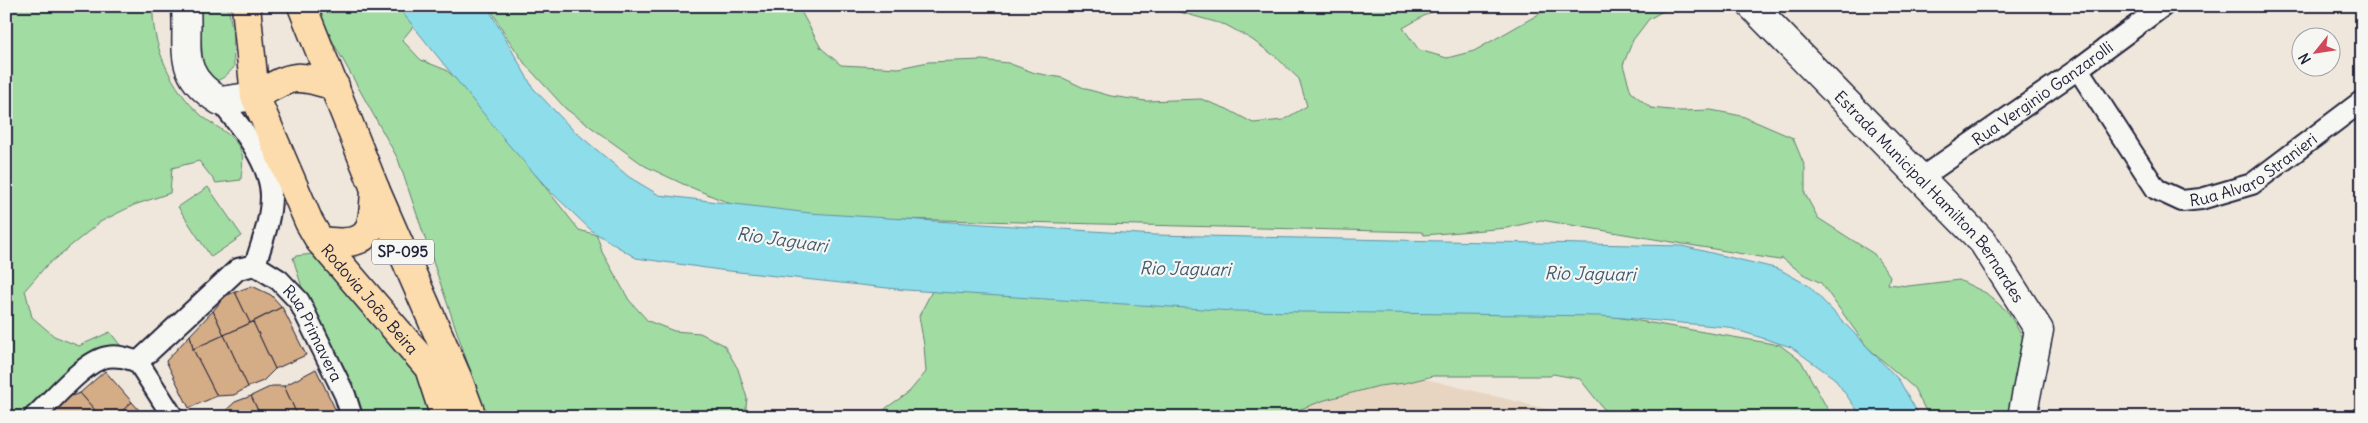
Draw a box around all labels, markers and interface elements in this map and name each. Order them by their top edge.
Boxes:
north arrow [2290,28,2340,78]
street label: Rua Verginio Ganzarolli [1968,37,2117,150]
text: N [2295,50,2315,67]
street label: Estrada Municipal Hamilton Bernardes [1830,86,2029,306]
street label: Rua Alvaro Stranieri [2188,129,2321,210]
water label: Rio Jaguari [735,222,831,258]
street label: Rodovia João Beira [317,240,423,358]
road number: SP-095 [372,240,434,264]
water label: Rio Jaguari [1139,256,1233,281]
water label: Rio Jaguari [1544,261,1638,286]
street label: Rua Primavera [279,280,347,385]

